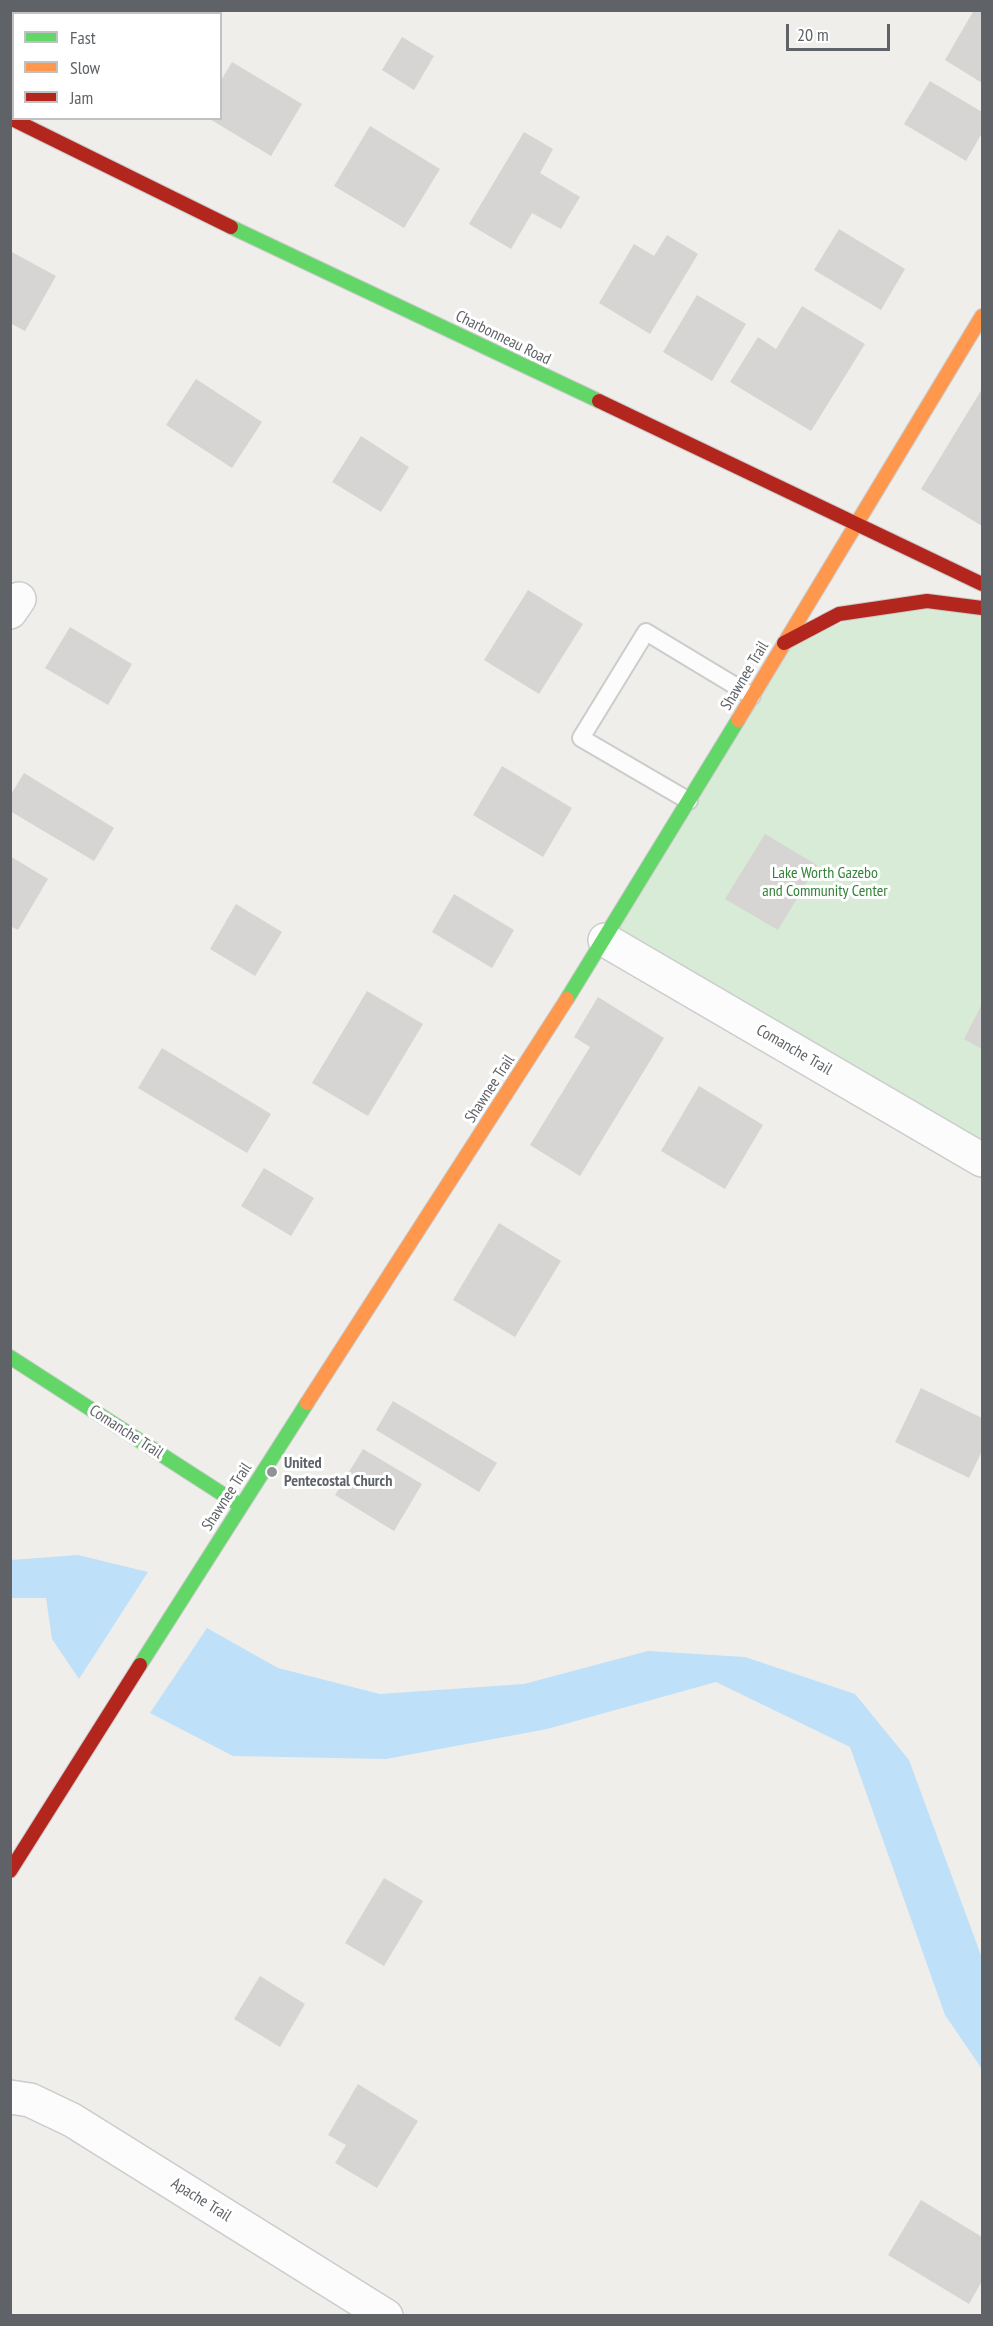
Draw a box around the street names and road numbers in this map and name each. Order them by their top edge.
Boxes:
street label: Charbonneau Road [452,307,554,369]
street label: Shawnee Trail [717,638,773,714]
street label: Comanche Trail [753,1021,835,1079]
street label: Shawnee Trail [461,1051,519,1127]
street label: Comanche Trail [85,1401,167,1463]
street label: Shawnee Trail [198,1459,256,1535]
street label: Apache Trail [167,2174,235,2226]

